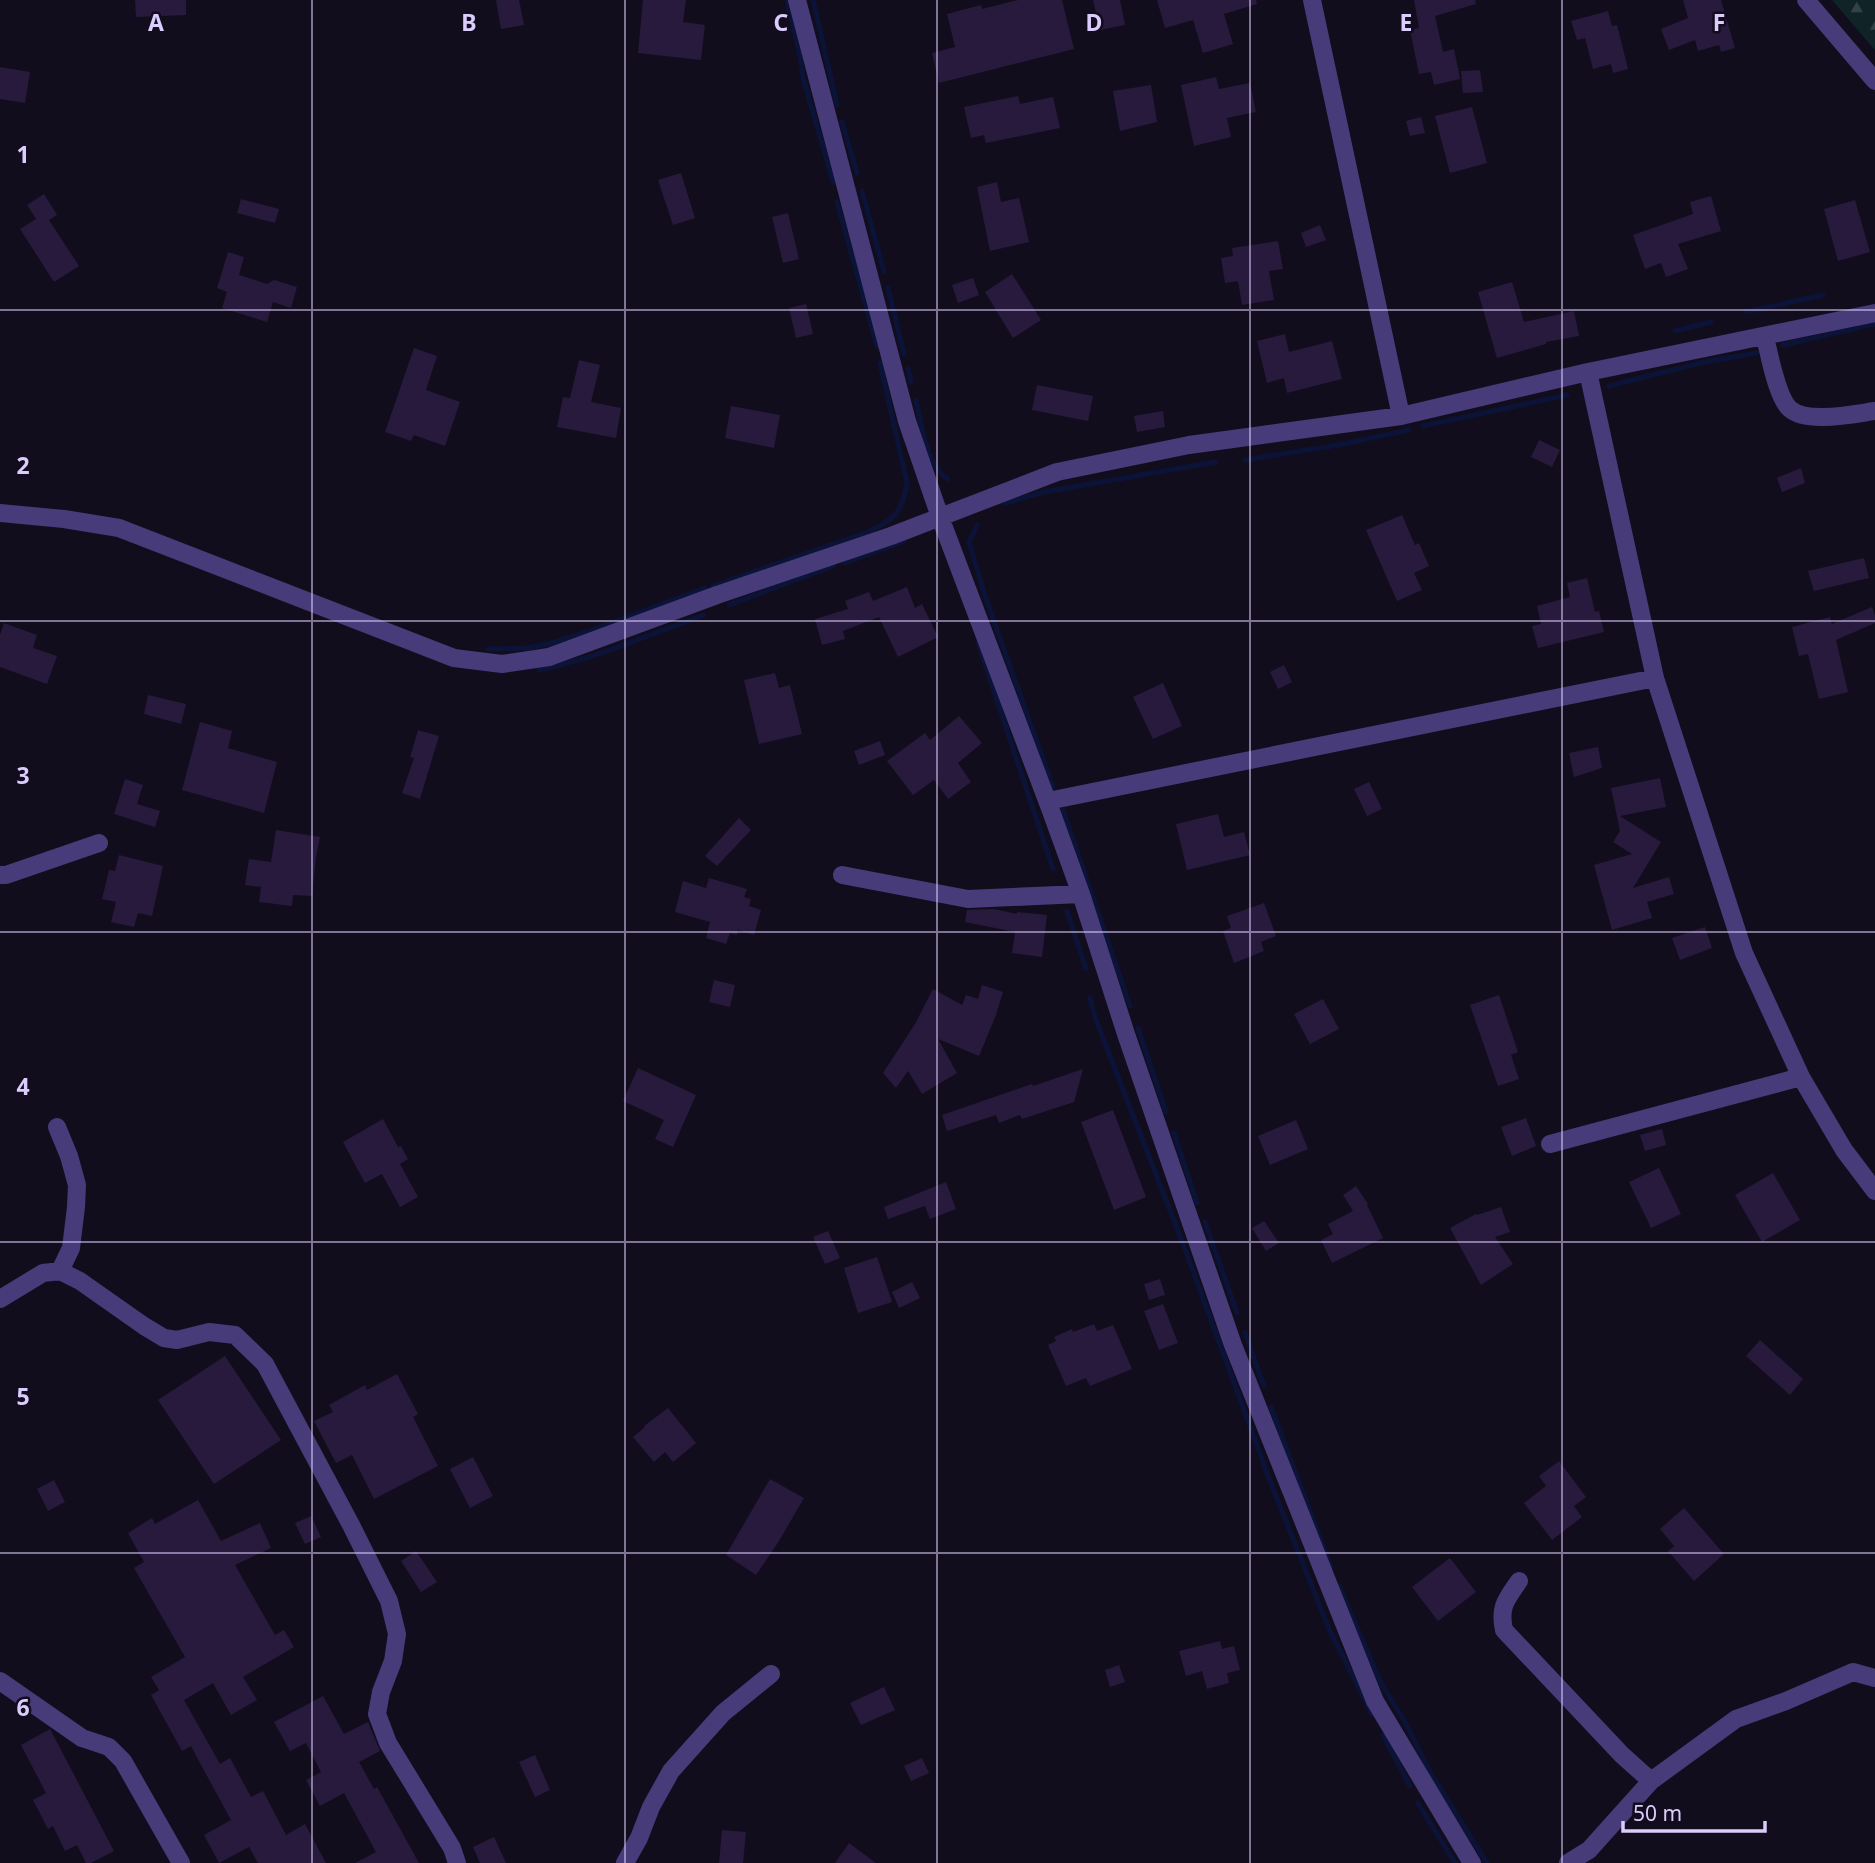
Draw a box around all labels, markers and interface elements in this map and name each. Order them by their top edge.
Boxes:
text: A [148,6,164,38]
text: B [461,6,477,38]
text: C [774,6,789,38]
text: D [1086,6,1102,38]
text: E [1400,6,1412,38]
text: F [1713,6,1725,38]
text: 1 [16,138,30,170]
text: 2 [16,449,30,481]
text: 3 [16,759,30,791]
text: 4 [16,1070,30,1102]
text: 5 [16,1380,30,1412]
text: 6 [16,1691,30,1723]
scale bar [1623,1790,1765,1834]
text: 50 m [1633,1799,1682,1827]

